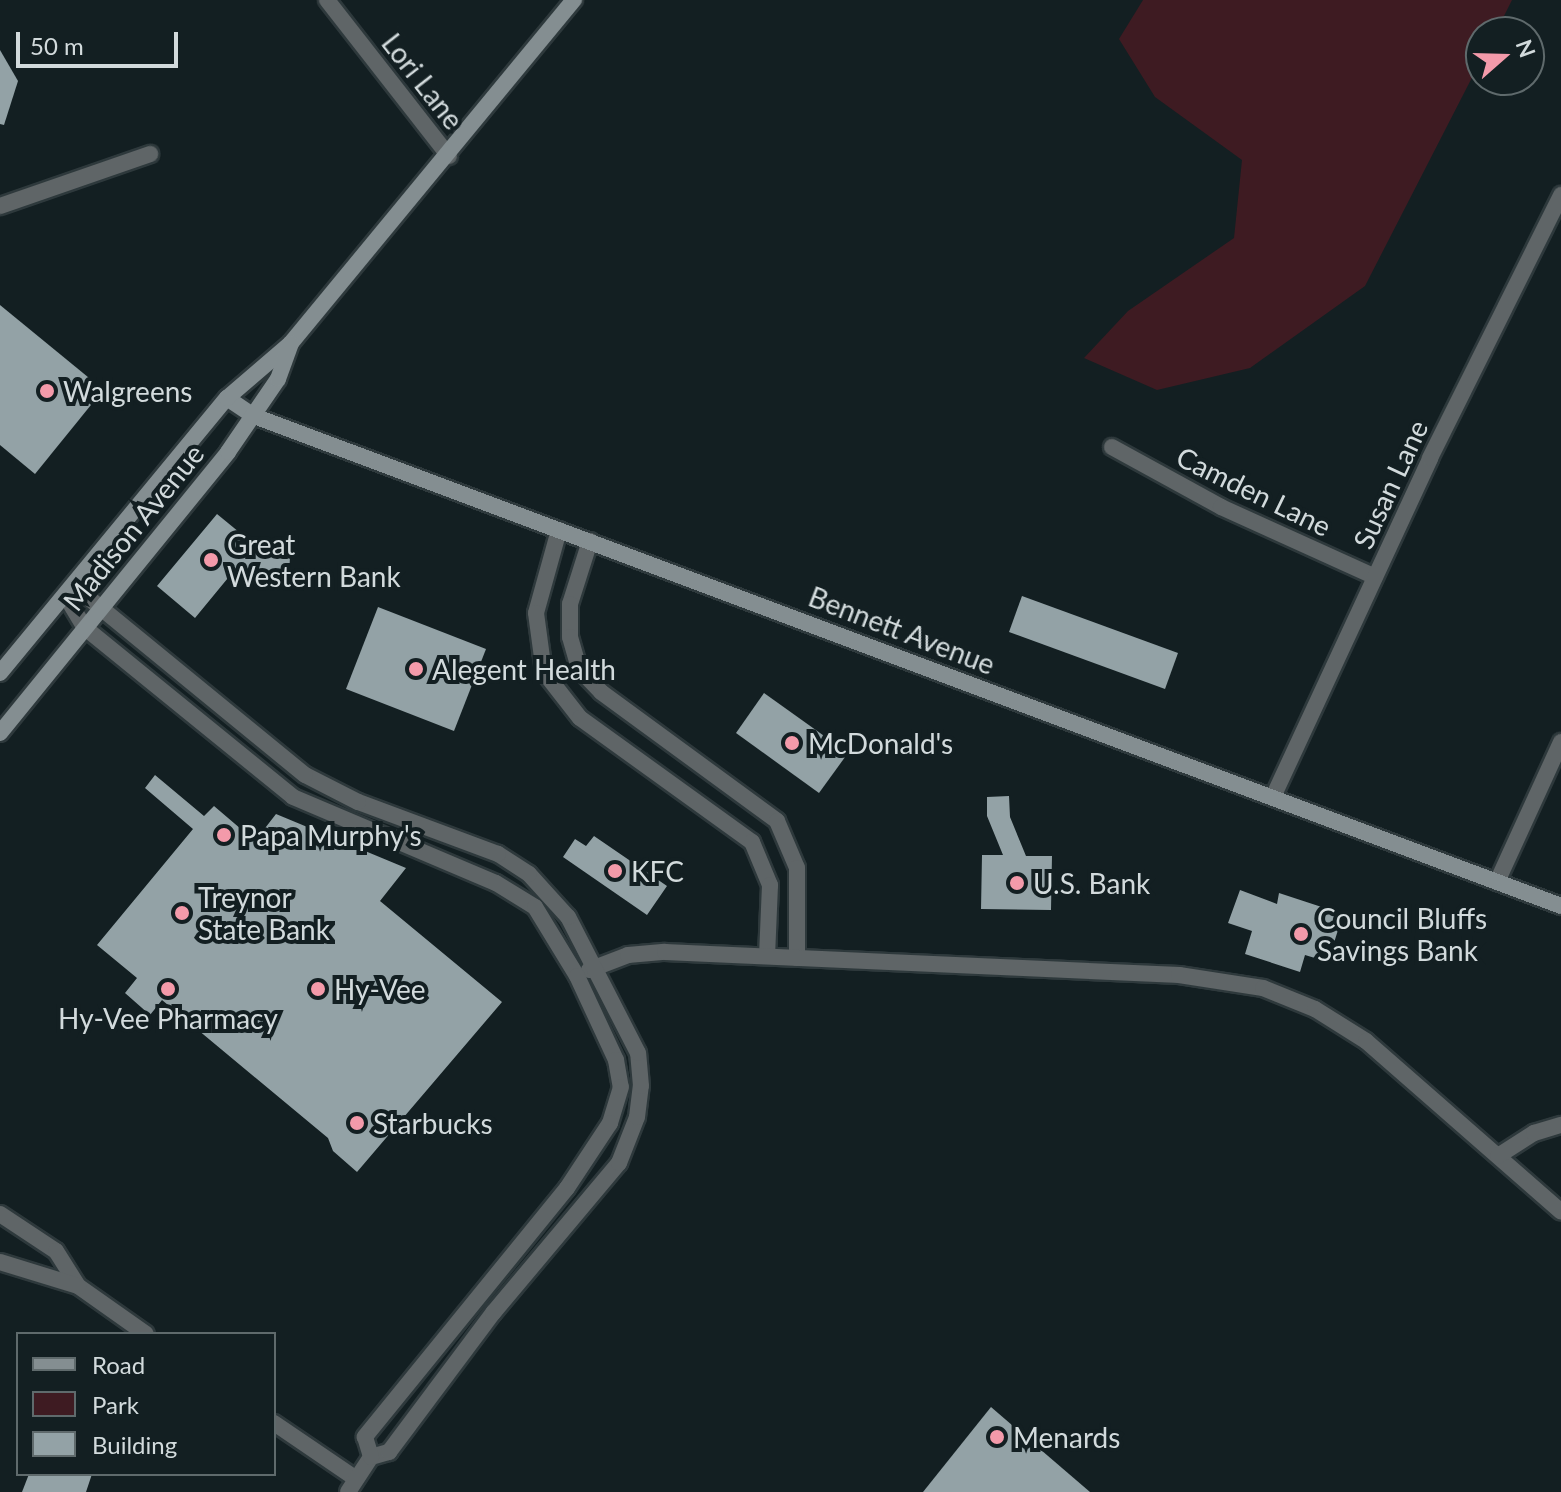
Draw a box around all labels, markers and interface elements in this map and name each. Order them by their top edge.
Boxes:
scale bar [20,16,182,66]
north arrow [1465,16,1545,96]
street label: Lori Lane [375,27,471,135]
text: 50 m [30,31,84,60]
text: N [1511,36,1542,61]
place label: Walgreens [63,374,192,408]
marker: Walgreens [38,382,56,400]
street label: Susan Lane [1346,414,1434,554]
street label: Madison Avenue [55,437,211,617]
street label: Camden Lane [1171,439,1337,543]
place label: Great Western Bank [227,527,401,593]
marker: Great Western Bank [202,551,220,569]
street label: Bennett Avenue [804,579,1000,681]
place label: Alegent Health [432,652,616,686]
marker: Alegent Health [407,660,425,678]
place label: McDonald's [808,726,953,760]
marker: McDonald's [783,734,801,752]
place label: Papa Murphy's [240,818,422,852]
marker: Papa Murphy's [215,826,233,844]
place label: KFC [631,854,684,888]
marker: KFC [606,862,624,880]
place label: U.S. Bank [1033,866,1150,900]
marker: U.S. Bank [1008,874,1026,892]
place label: Treynor State Bank [198,880,330,946]
place label: Council Bluffs Savings Bank [1317,901,1487,967]
marker: Treynor State Bank [173,904,191,922]
marker: Council Bluffs Savings Bank [1292,925,1310,943]
place label: Hy-Vee [334,972,425,1006]
marker: Hy-Vee Pharmacy [159,980,177,998]
marker: Hy-Vee [309,980,327,998]
place label: Hy-Vee Pharmacy [58,1001,278,1035]
place label: Starbucks [373,1106,493,1140]
marker: Starbucks [348,1114,366,1132]
legend [16,1332,276,1476]
text: Road [92,1350,145,1379]
text: Park [92,1390,139,1419]
place label: Menards [1013,1420,1120,1454]
marker: Menards [988,1428,1006,1446]
text: Building [92,1430,177,1459]

